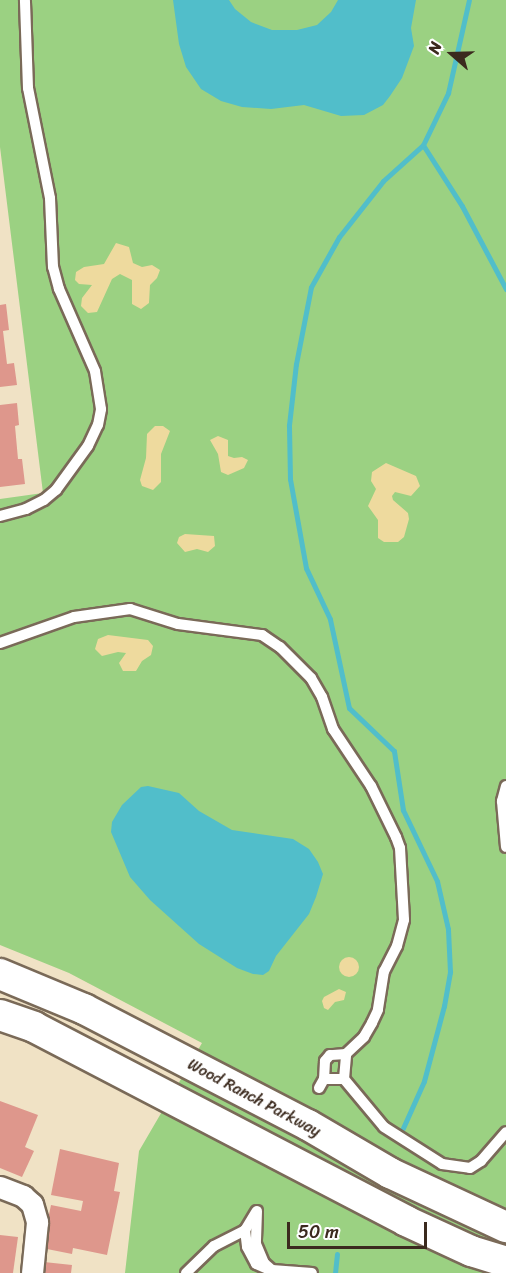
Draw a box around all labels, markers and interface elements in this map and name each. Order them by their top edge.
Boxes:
north arrow [422,24,482,84]
text: N [419,38,450,58]
street label: Wood Ranch Parkway [184,1055,324,1141]
scale bar [290,1210,430,1248]
text: 50 m [298,1216,339,1248]

